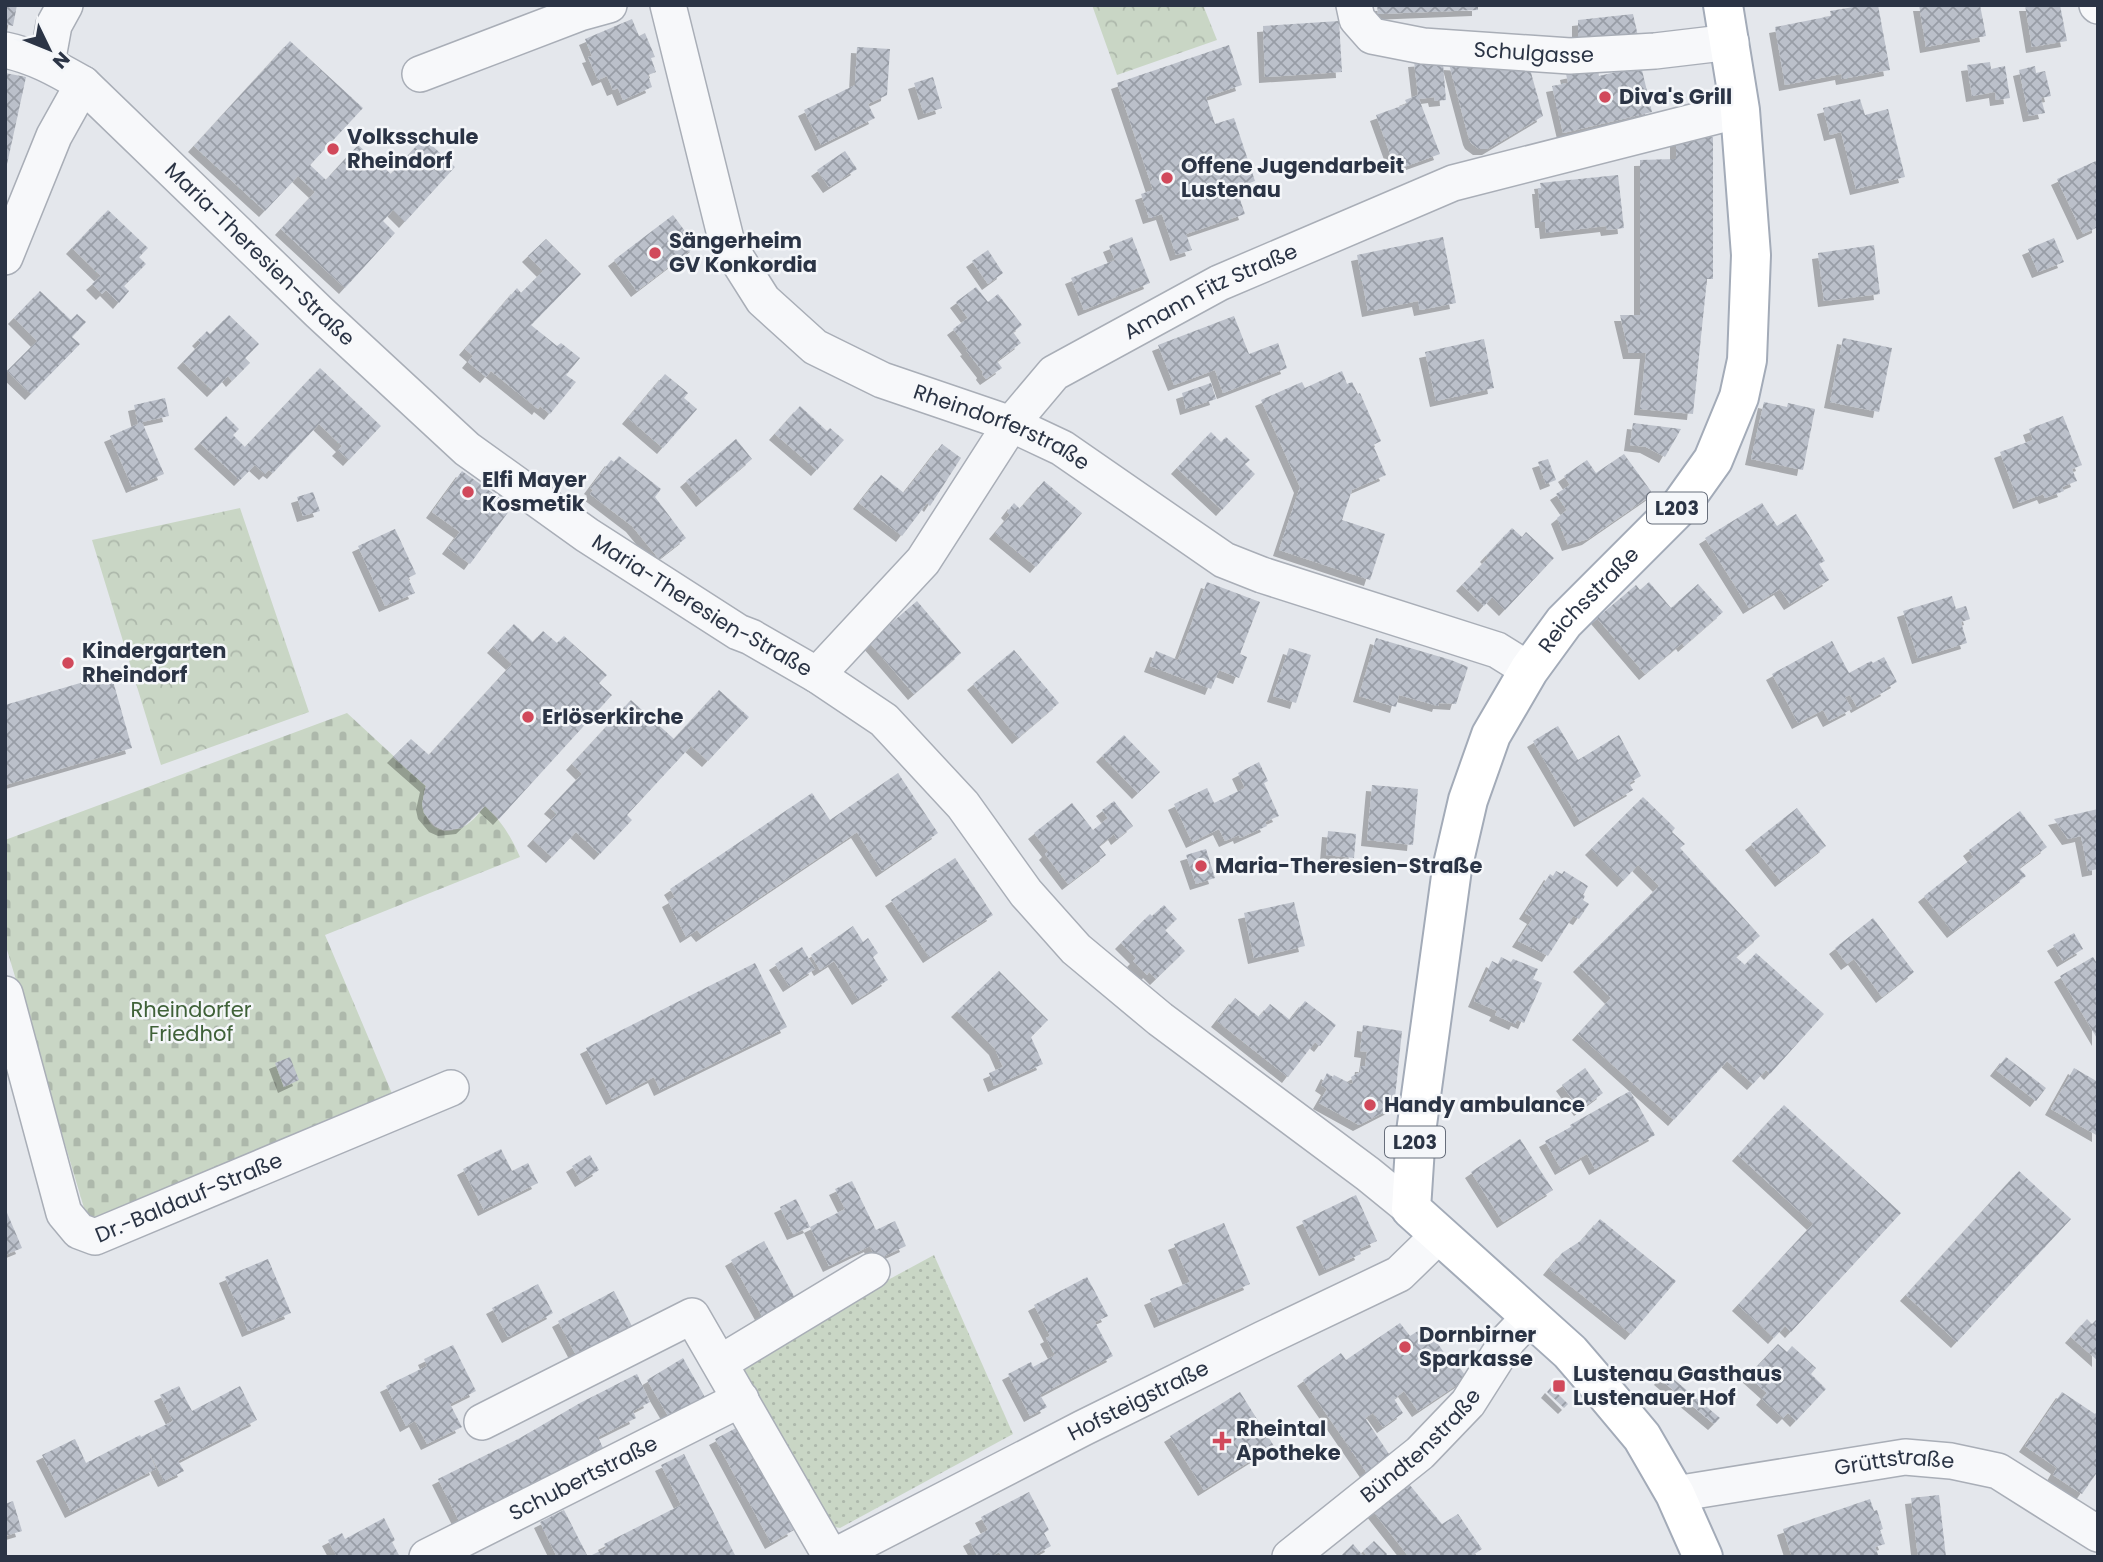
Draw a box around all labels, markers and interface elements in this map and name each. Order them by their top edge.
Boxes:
north arrow [14,14,84,84]
street label: Schulgasse [1473,34,1595,70]
text: N [46,46,76,75]
place label: Diva's Grill [1619,82,1732,111]
marker: Diva's Grill [1597,89,1613,105]
place label: Volksschule Rheindorf [347,122,479,175]
marker: Volksschule Rheindorf [325,141,341,157]
place label: Offene Jugendarbeit Lustenau [1181,151,1404,204]
street label: Maria-Theresien-Straße [159,156,362,352]
marker: Offene Jugendarbeit Lustenau [1159,170,1175,186]
place label: Sängerheim GV Konkordia [669,226,817,279]
street label: Amann Fitz Straße [1118,236,1302,346]
marker: Sängerheim GV Konkordia [647,245,663,261]
street label: Rheindorferstraße [910,377,1096,477]
place label: Elfi Mayer Kosmetik [482,465,587,518]
marker: Elfi Mayer Kosmetik [460,484,476,500]
road number: L203 [1647,492,1707,524]
street label: Maria-Theresien-Straße [586,527,818,683]
street label: Reichsstraße [1531,540,1645,659]
place label: Kindergarten Rheindorf [82,636,226,689]
marker: Kindergarten Rheindorf [60,655,76,671]
place label: Erlöserkirche [542,702,684,731]
marker: Erlöserkirche [520,709,536,725]
place label: Maria-Theresien-Straße [1215,851,1482,880]
marker: Maria-Theresien-Straße [1193,858,1209,874]
park label: Rheindorfer Friedhof [130,995,252,1048]
place label: Handy ambulance [1384,1090,1585,1119]
marker: Handy ambulance [1362,1097,1378,1113]
road number: L203 [1385,1126,1445,1158]
street label: Dr.-Baldauf-Straße [90,1145,287,1249]
place label: Dornbirner Sparkasse [1419,1320,1536,1373]
marker: Dornbirner Sparkasse [1397,1339,1413,1355]
street label: Hofsteigstraße [1063,1353,1214,1447]
place label: Lustenau Gasthaus Lustenauer Hof [1573,1359,1782,1412]
marker: Lustenau Gasthaus Lustenauer Hof [1551,1378,1567,1394]
street label: Bündtenstraße [1354,1383,1487,1509]
place label: Rheintal Apotheke [1236,1414,1341,1467]
street label: Schubertstraße [504,1428,662,1527]
marker: Rheintal Apotheke [1214,1433,1230,1449]
street label: Grüttstraße [1832,1442,1956,1482]

